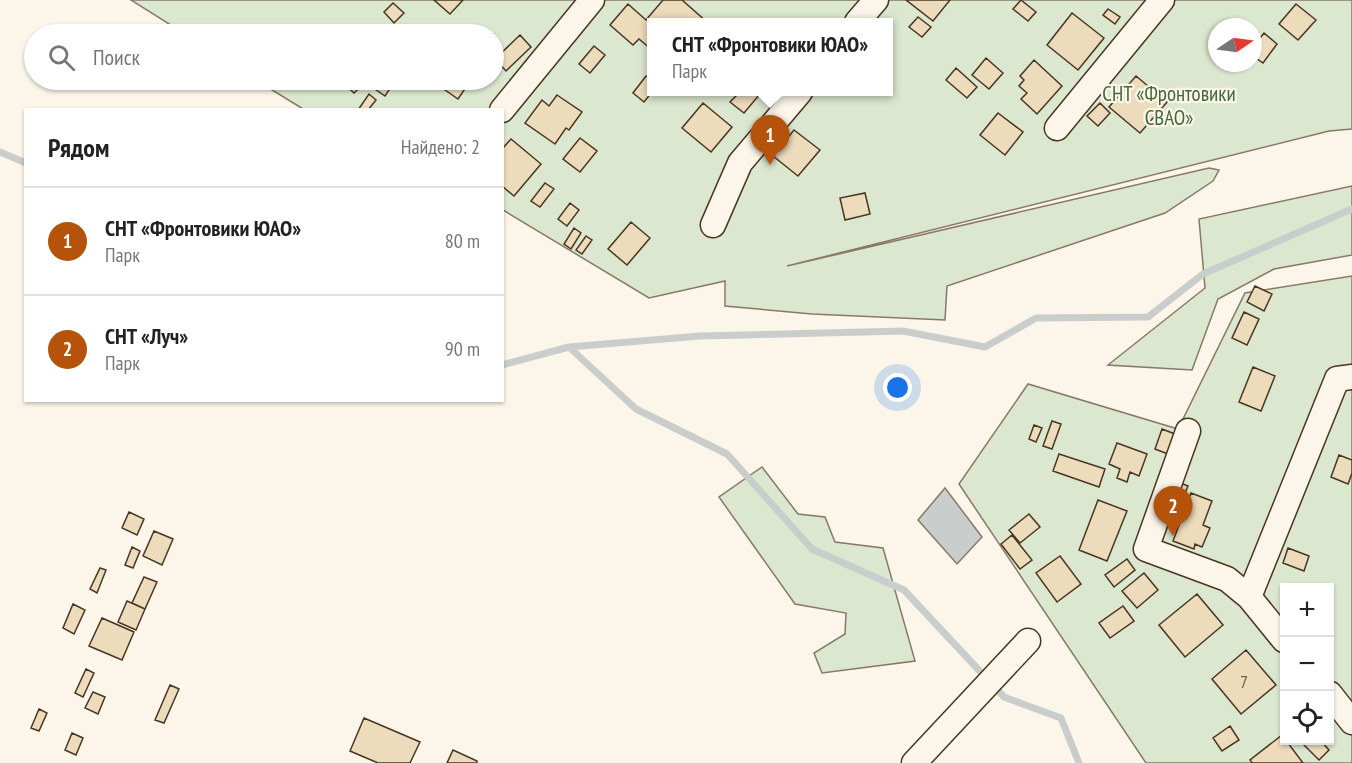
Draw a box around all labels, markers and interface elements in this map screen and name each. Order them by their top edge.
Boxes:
popup [647,18,893,96]
north arrow [1208,18,1262,72]
search box [24,24,504,90]
text: СНТ «Фронтовики ЮАО» [672,30,868,58]
icon: search [45,41,78,74]
text: Поиск [93,43,140,71]
text: Парк [672,58,707,84]
park label: СНТ «Фронтовики СВАО» [1102,80,1236,131]
pin: 1 [750,116,790,165]
text: Рядом [48,131,109,164]
text: Найдено: 2 [401,134,480,160]
text: СНТ «Фронтовики ЮАО» [105,214,301,242]
text: 1 [63,228,72,254]
text: 80 m [445,228,480,254]
text: Парк [105,242,140,268]
text: СНТ «Луч» [105,322,188,350]
text: 2 [63,336,72,362]
text: 90 m [445,336,480,362]
text: Парк [105,350,140,376]
your location [883,373,912,402]
pin: 2 [1154,486,1192,536]
map controls [1280,583,1334,745]
button: + [1280,583,1334,637]
button: − [1280,637,1334,691]
house number: 7 [1240,670,1248,693]
button: locate [1280,691,1334,745]

